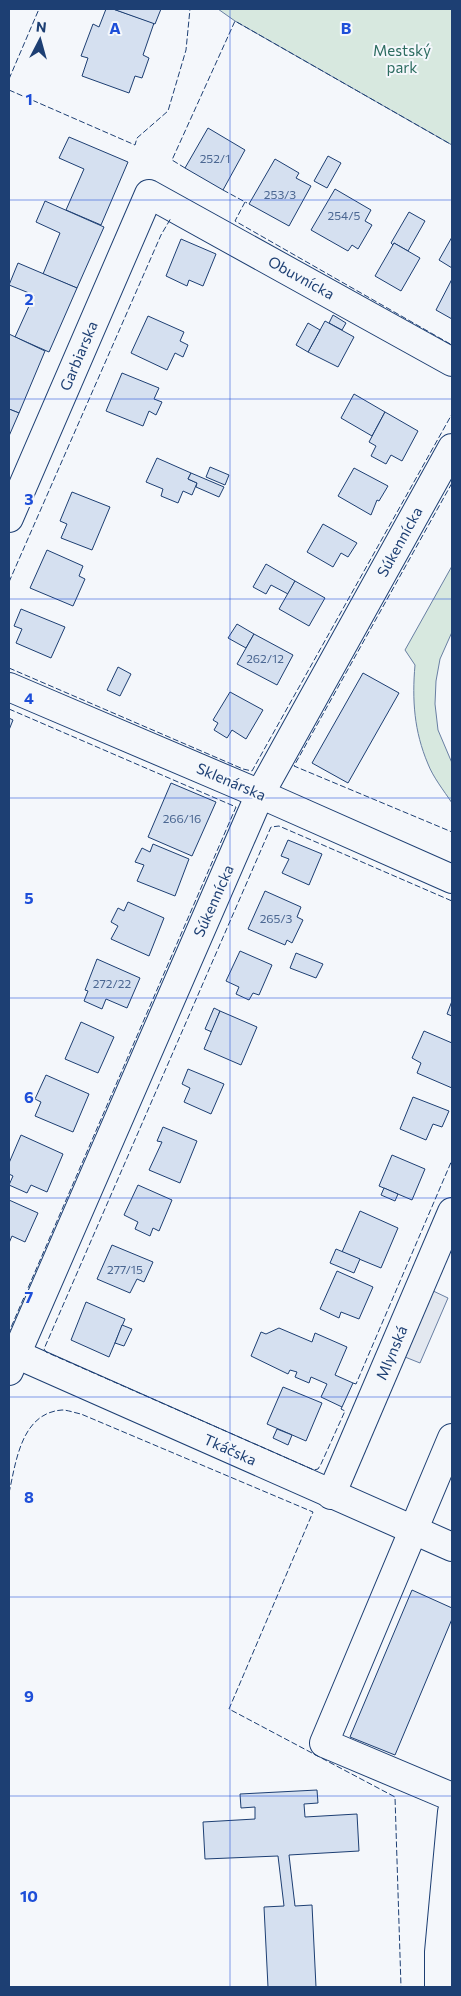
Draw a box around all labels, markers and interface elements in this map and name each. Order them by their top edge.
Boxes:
north arrow [15,15,65,65]
text: N [35,18,48,36]
text: A [109,18,121,37]
text: B [341,18,352,37]
park label: Mestský park [373,41,431,76]
text: 1 [25,89,33,108]
house number: 252/1 [200,151,230,165]
house number: 253/3 [264,187,296,201]
house number: 254/5 [328,208,361,222]
street label: Obuvnícka [265,252,338,303]
text: 2 [24,289,34,308]
street label: Garbiarska [55,318,101,393]
text: 3 [24,489,34,508]
street label: Súkennícka [373,503,426,580]
house number: 262/12 [246,651,284,665]
text: 4 [24,688,34,707]
street label: Sklenárska [194,758,269,804]
house number: 266/16 [163,811,201,825]
street label: Súkennícka [189,862,237,940]
text: 5 [24,888,34,907]
house number: 265/3 [260,911,293,925]
house number: 272/22 [93,976,131,990]
text: 6 [24,1087,34,1106]
house number: 277/15 [107,1262,143,1276]
text: 7 [25,1287,34,1306]
street label: Mlynská [372,1323,411,1382]
street label: Tkáčska [201,1430,260,1469]
text: 8 [24,1487,34,1506]
text: 9 [24,1686,34,1705]
text: 10 [20,1886,38,1905]

